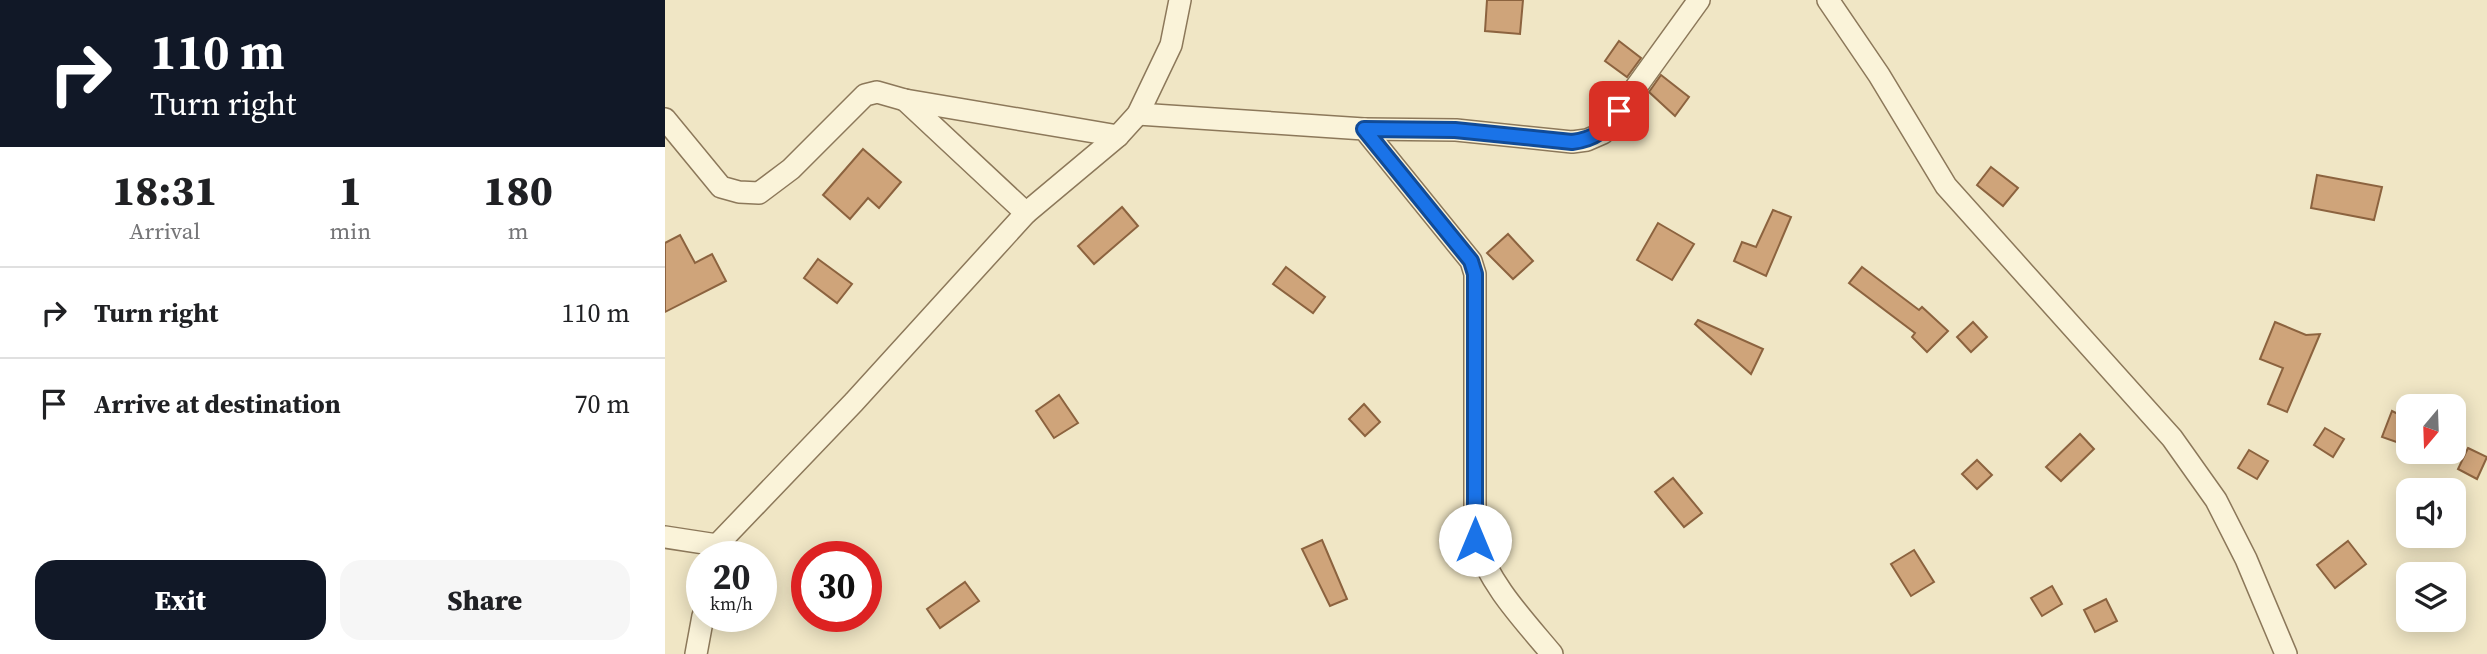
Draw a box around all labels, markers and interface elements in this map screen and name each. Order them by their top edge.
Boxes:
text: 110 m [150,18,285,85]
icon: right [35,28,126,119]
pin [1589,81,1649,141]
text: Turn right [150,82,296,126]
icon: arrive [1600,92,1638,130]
text: 18:31 [112,161,217,219]
text: 1 [339,161,362,219]
text: 180 [483,161,553,219]
text: Arrival [129,215,200,247]
text: min [330,215,371,247]
text: m [508,215,528,247]
icon: right [35,294,73,332]
text: Turn right [94,295,218,331]
text: 110 m [562,295,630,331]
icon: arrive [35,385,73,423]
text: Arrive at destination [94,386,341,422]
text: 70 m [575,386,630,422]
north arrow [2396,394,2466,464]
map controls [2396,394,2466,632]
button: sound [2396,478,2466,548]
position arrow [1438,503,1512,577]
speed limit sign: 30 [791,541,882,632]
text: 20 [713,553,750,601]
button: Exit [35,560,326,640]
button: Share [340,560,630,640]
button: layers [2396,562,2466,632]
text: km/h [710,591,753,616]

